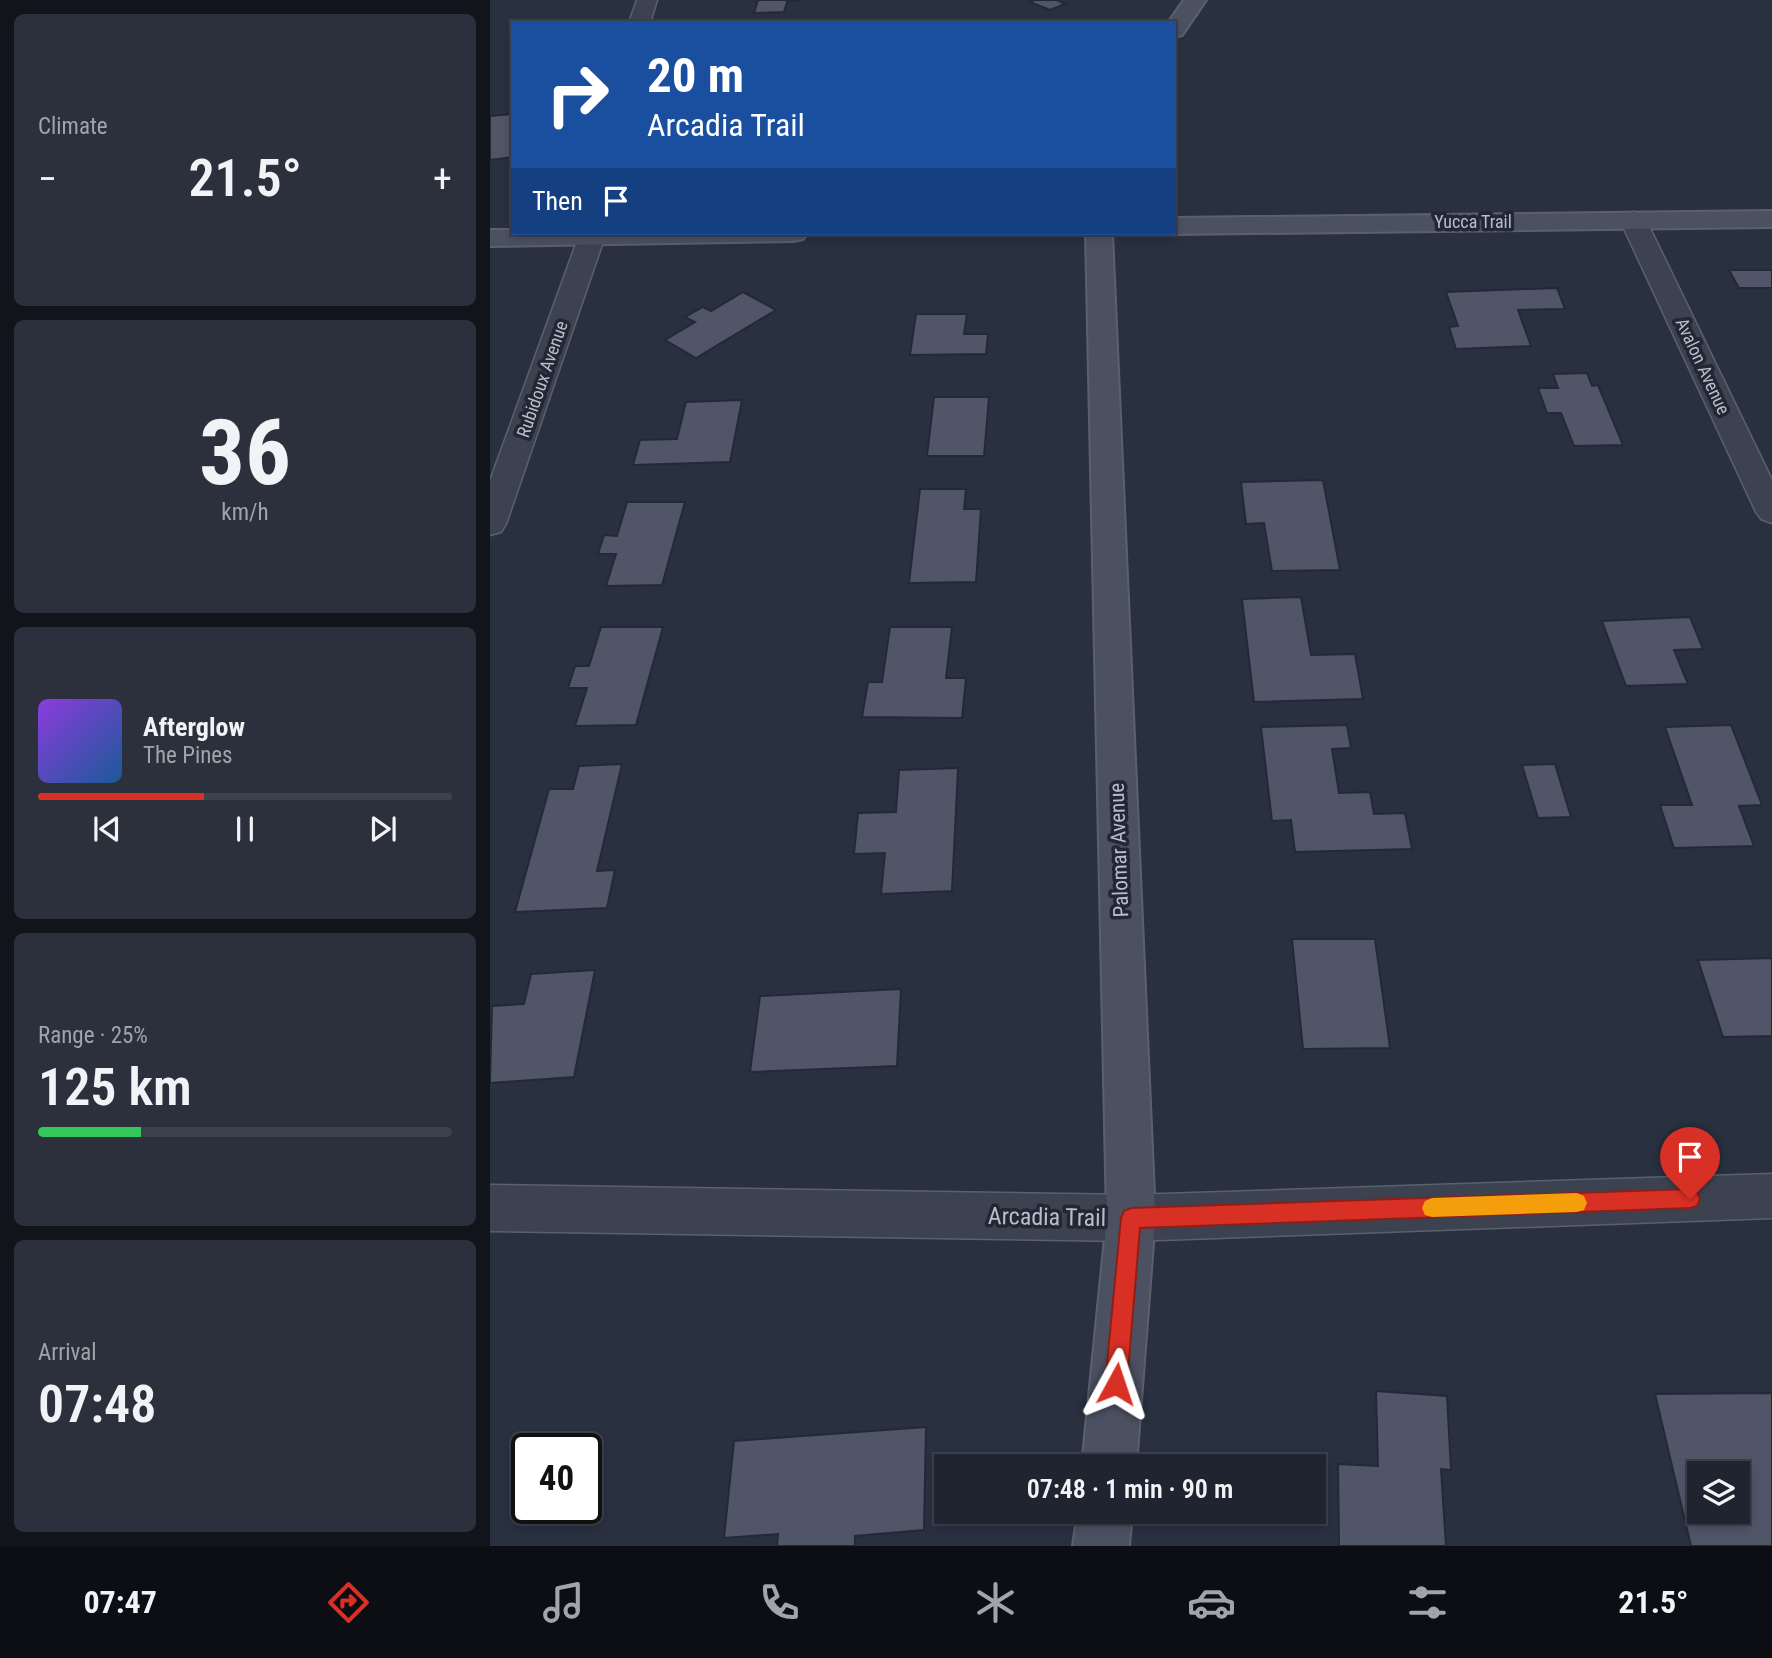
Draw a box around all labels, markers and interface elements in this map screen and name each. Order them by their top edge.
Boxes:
text: 20 m [647,47,744,104]
icon: right [532,49,623,140]
text: Arcadia Trail [647,106,805,144]
text: Climate [38,113,108,140]
text: 21.5° [188,148,302,209]
text: − [38,157,57,201]
text: + [433,157,452,201]
icon: arrive [597,182,635,220]
text: Then [532,186,583,216]
street label: Yucca Trail [1434,211,1512,232]
street label: Avalon Avenue [1672,314,1734,418]
street label: Rubidoux Avenue [512,318,572,440]
text: 36 [199,400,291,506]
text: km/h [221,499,269,526]
text: Afterglow [143,712,245,742]
text: The Pines [143,742,233,769]
street label: Palomar Avenue [1105,782,1133,918]
icon: previous [88,810,126,848]
icon: pause [226,810,264,848]
icon: next [364,810,402,848]
text: Range · 25% [38,1022,148,1049]
text: 125 km [38,1057,192,1118]
pin [1660,1127,1720,1199]
icon: arrive [1671,1138,1709,1176]
street label: Arcadia Trail [988,1202,1106,1232]
text: Arrival [38,1339,97,1366]
position arrow [1079,1347,1153,1421]
text: 07:48 [38,1374,156,1435]
speed limit sign: 40 [511,1433,602,1524]
map controls [1687,1461,1750,1524]
button: layers [1687,1461,1750,1524]
text: 07:48 · 1 min · 90 m [1027,1474,1233,1504]
icon: directions [324,1578,373,1627]
icon: music [539,1578,588,1627]
icon: phone [755,1578,804,1627]
icon: climate [971,1578,1020,1627]
icon: car [1187,1578,1236,1627]
icon: filters [1403,1578,1452,1627]
text: 07:47 [83,1583,157,1621]
text: 21.5° [1618,1583,1689,1621]

